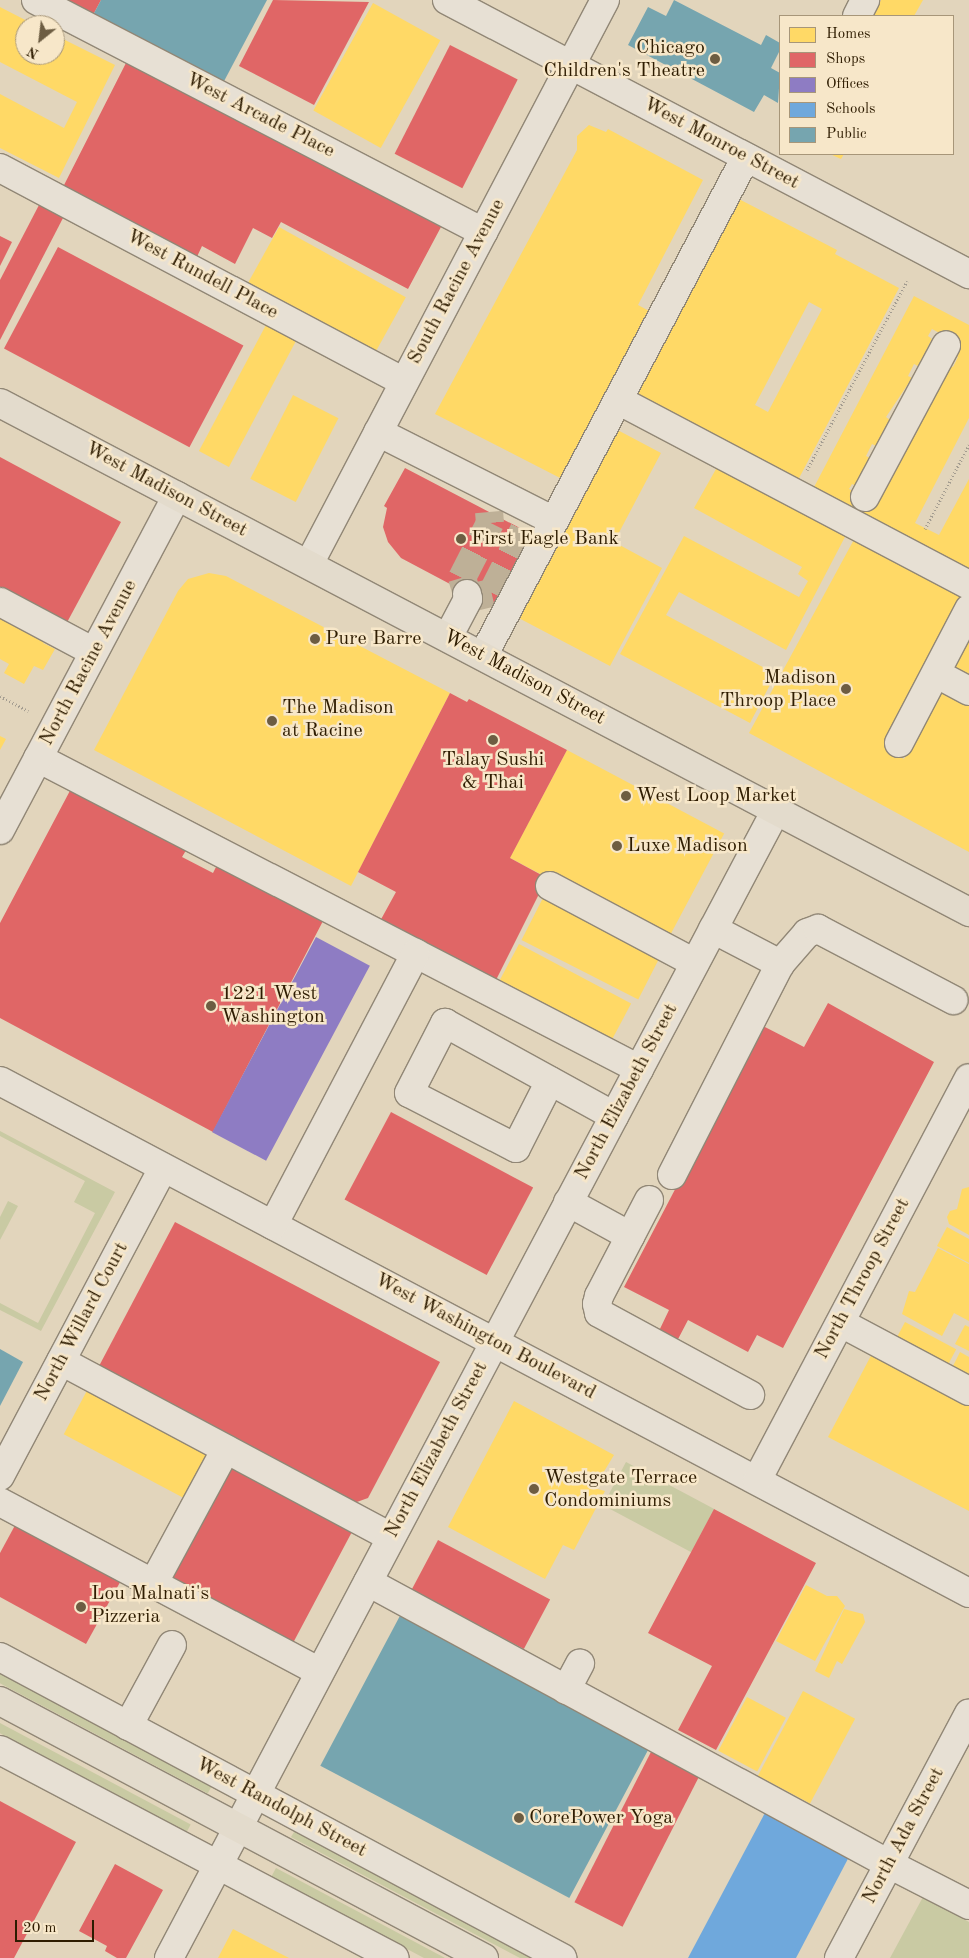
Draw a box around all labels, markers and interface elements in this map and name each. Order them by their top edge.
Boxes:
north arrow [15,15,65,65]
legend [779,15,954,155]
text: Homes [826,27,871,42]
place label: Chicago Children's Theatre [544,36,705,83]
text: N [25,44,41,61]
text: Shops [826,52,865,67]
marker: Chicago Children's Theatre [709,53,721,65]
street label: West Arcade Place [181,68,339,164]
text: Offices [826,77,869,92]
street label: West Monroe Street [639,93,803,195]
text: Schools [826,102,875,117]
text: Public [826,127,867,142]
street label: South Racine Avenue [403,195,511,369]
street label: West Rundell Place [122,225,282,325]
street label: West Madison Street [81,437,251,543]
place label: First Eagle Bank [471,527,619,551]
marker: First Eagle Bank [455,533,467,545]
street label: North Racine Avenue [35,576,143,750]
street label: West Madison Street [439,625,609,731]
place label: Pure Barre [325,627,422,651]
marker: Pure Barre [309,633,321,645]
place label: Madison Throop Place [720,666,836,713]
marker: Madison Throop Place [840,683,852,695]
place label: The Madison at Racine [282,697,394,744]
marker: The Madison at Racine [266,715,278,727]
marker: Talay Sushi & Thai [487,734,499,746]
place label: Talay Sushi & Thai [442,748,544,795]
place label: West Loop Market [636,784,797,808]
marker: West Loop Market [620,790,632,802]
place label: Luxe Madison [627,834,748,858]
marker: Luxe Madison [611,840,623,852]
place label: 1221 West Washington [221,982,325,1029]
marker: 1221 West Washington [205,1000,217,1012]
street label: North Elizabeth Street [570,1000,684,1184]
street label: North Throop Street [810,1194,916,1364]
street label: North Willard Court [30,1238,134,1406]
street label: West Washington Boulevard [370,1268,600,1406]
street label: North Elizabeth Street [380,1358,494,1542]
place label: Westgate Terrace Condominiums [544,1466,697,1513]
marker: Westgate Terrace Condominiums [528,1483,540,1495]
place label: Lou Malnati's Pizzeria [91,1583,209,1630]
marker: Lou Malnati's Pizzeria [75,1601,87,1613]
street label: West Randolph Street [191,1753,371,1863]
street label: North Ada Street [858,1764,950,1908]
place label: CorePower Yoga [529,1806,673,1830]
marker: CorePower Yoga [513,1812,525,1824]
scale bar [18,1910,96,1942]
text: 20 m [23,1921,57,1936]

